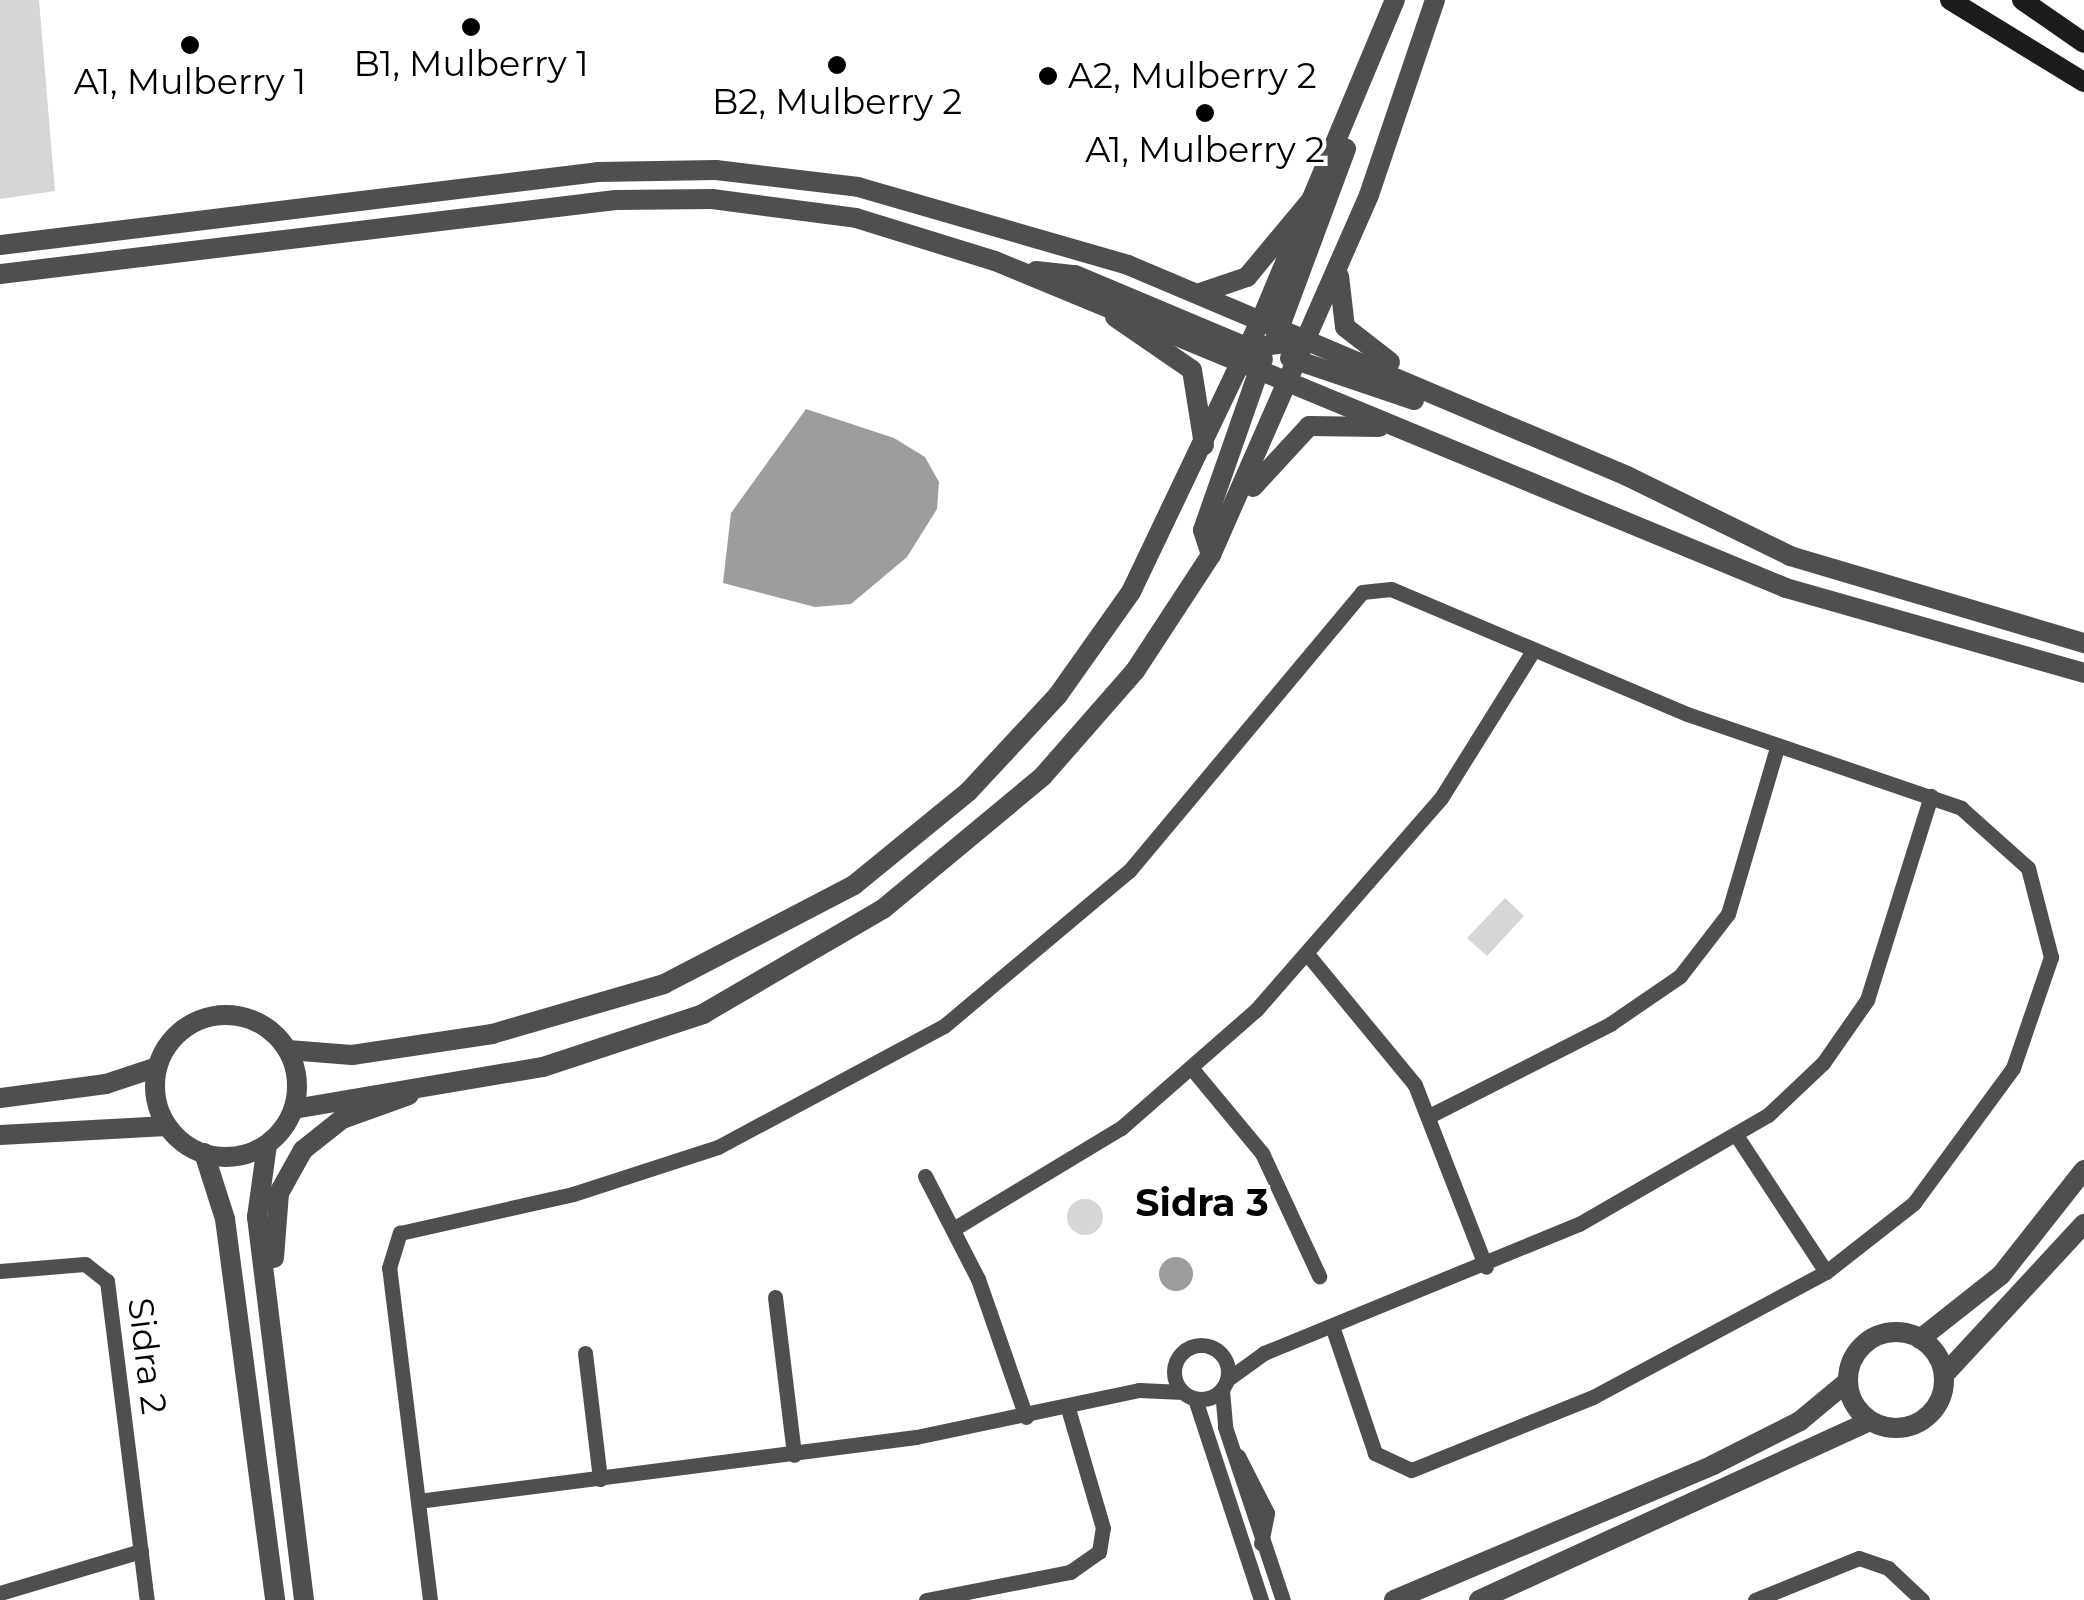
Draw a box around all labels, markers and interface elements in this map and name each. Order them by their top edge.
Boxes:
marker: B1, Mulberry 1 [460,16,482,38]
marker: A1, Mulberry 1 [179,34,201,56]
place label: B1, Mulberry 1 [353,43,589,85]
marker: B2, Mulberry 2 [826,54,848,76]
place label: A2, Mulberry 2 [1068,55,1317,97]
place label: A1, Mulberry 1 [74,61,306,103]
marker: A2, Mulberry 2 [1037,65,1059,87]
place label: B2, Mulberry 2 [712,81,962,123]
marker: A1, Mulberry 2 [1194,102,1216,124]
place label: A1, Mulberry 2 [1085,129,1325,171]
district label: Sidra 3 [1135,1180,1269,1226]
street label: Sidra 2 [119,1295,175,1417]

